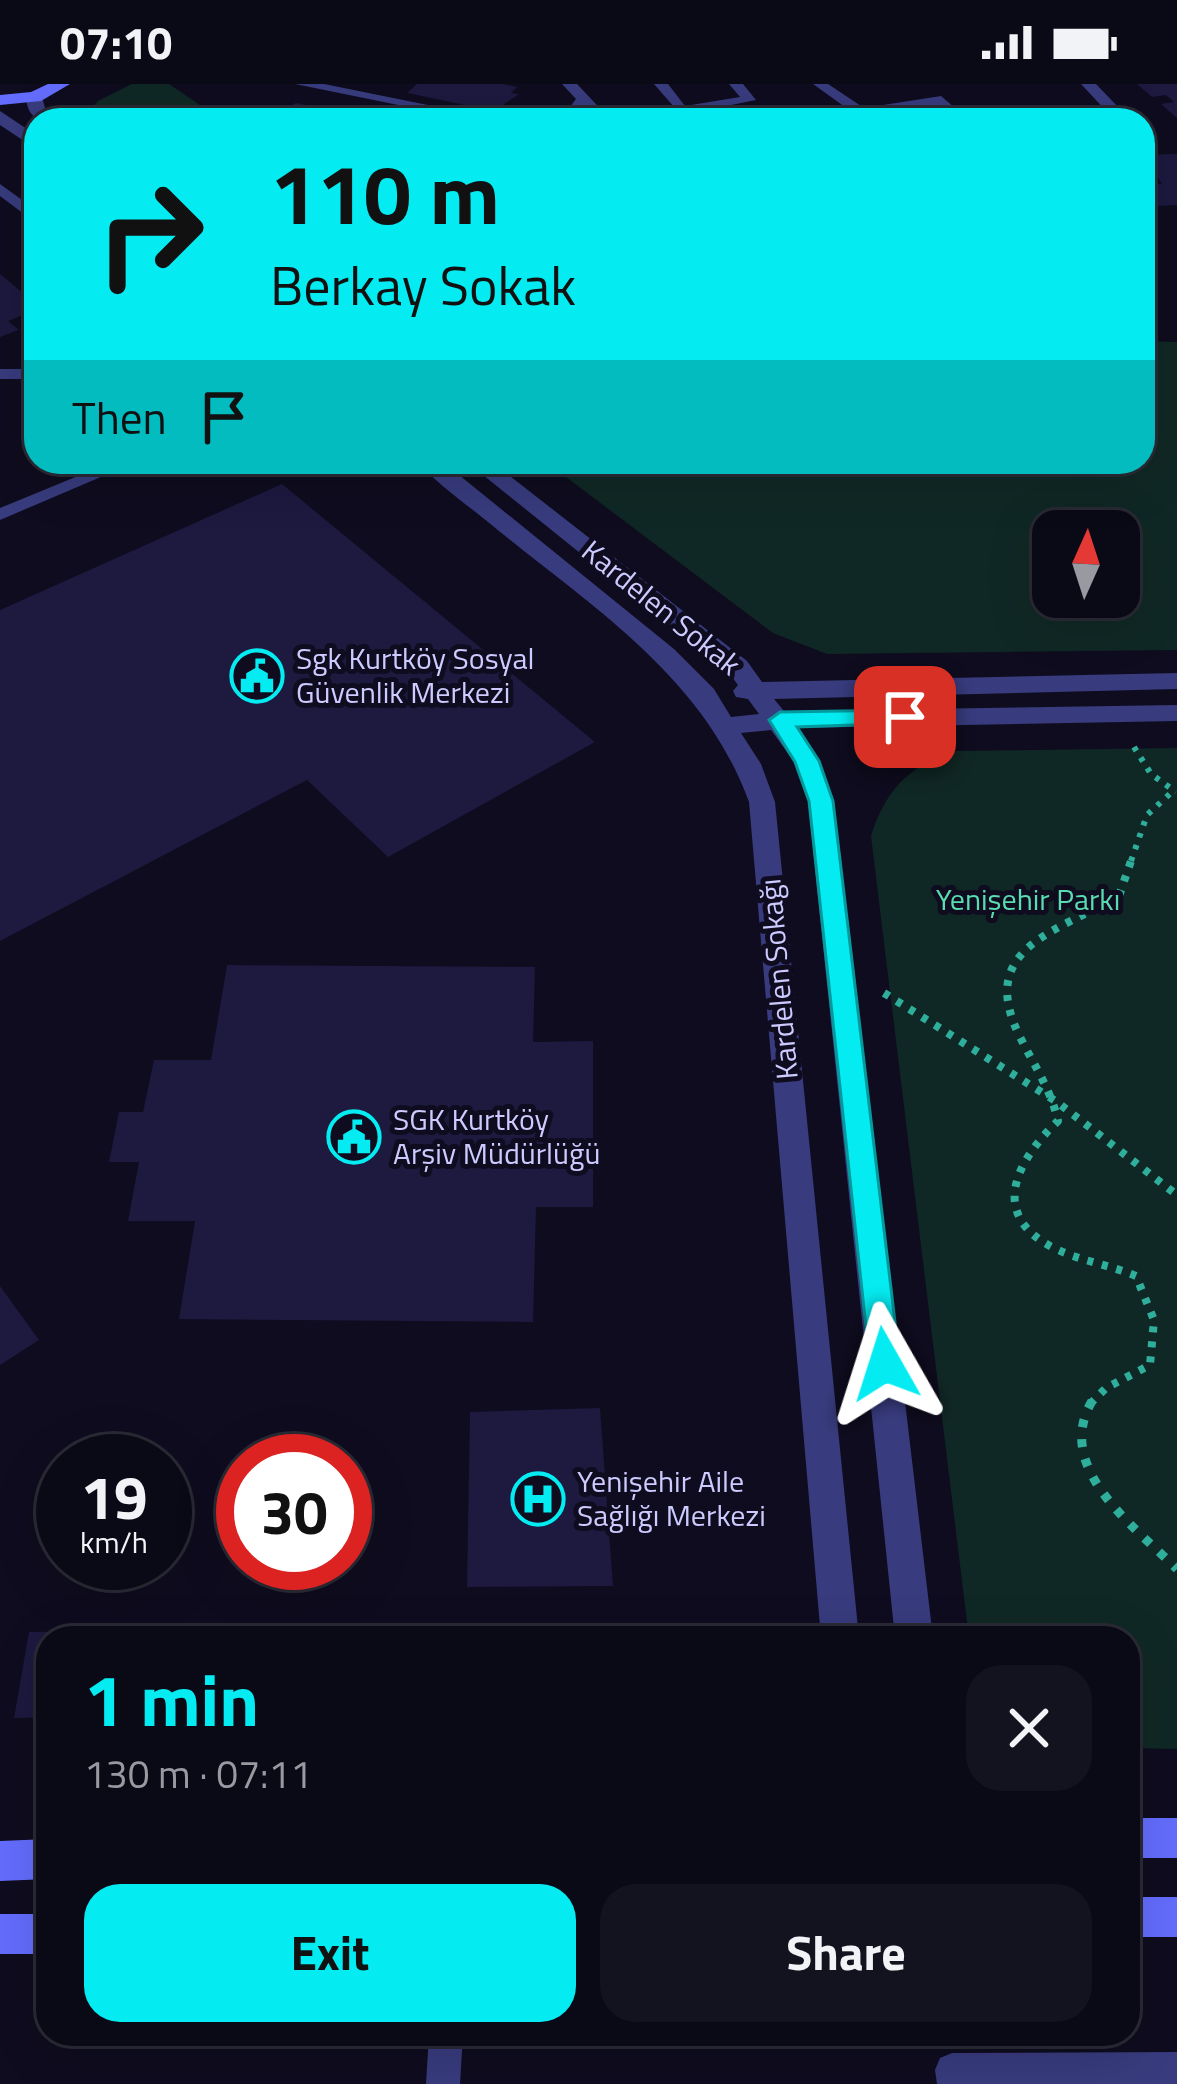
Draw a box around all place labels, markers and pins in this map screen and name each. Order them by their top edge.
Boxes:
place label: Sgk Kurtköy Sosyal Güvenlik Merkezi [296,635,535,715]
public building icon: Sgk Kurtköy Sosyal Güvenlik Merkezi [229,648,285,704]
pin [854,666,956,768]
place label: SGK Kurtköy Arşiv Müdürlüğü [393,1096,600,1176]
public building icon: SGK Kurtköy Arşiv Müdürlüğü [326,1109,382,1165]
place label: Yenişehir Aile Sağlığı Merkezi [577,1458,766,1538]
hospital icon: Yenişehir Aile Sağlığı Merkezi [510,1471,566,1527]

